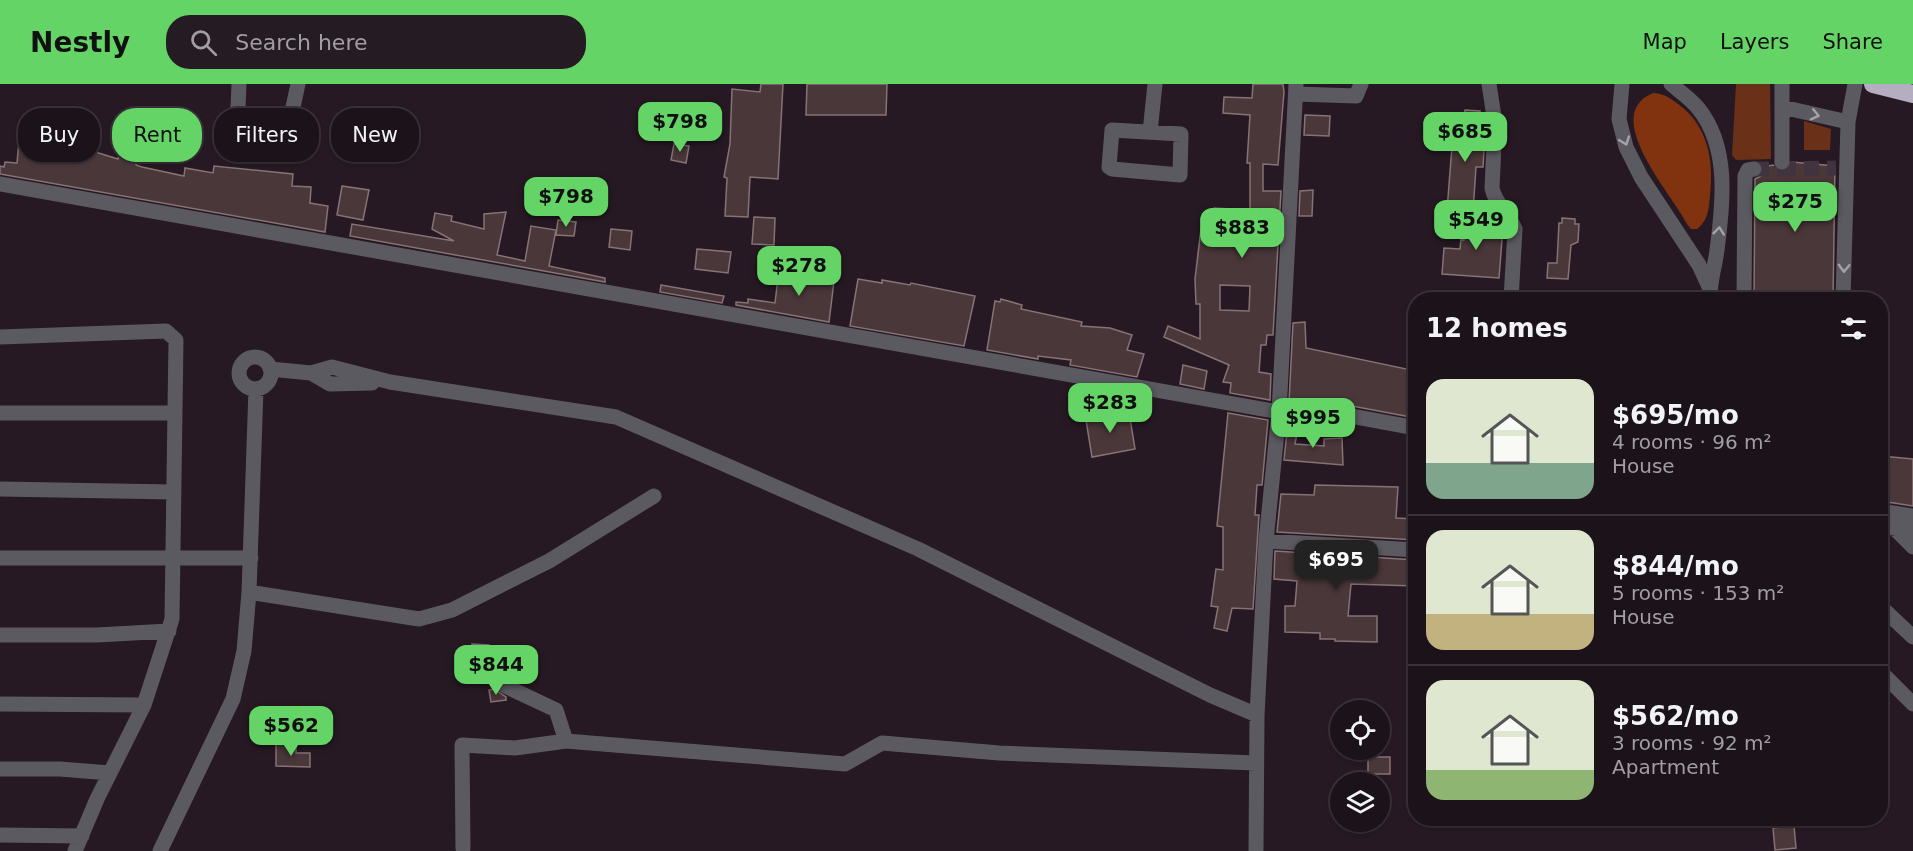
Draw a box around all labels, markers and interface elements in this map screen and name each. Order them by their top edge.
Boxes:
search box [166,15,586,69]
text: Nestly [30,26,130,59]
icon: search [187,26,220,59]
text: Search here [235,30,367,55]
text: Map [1643,30,1687,54]
text: Layers [1720,30,1789,54]
text: Share [1822,30,1883,54]
pin: $798 [644,102,716,153]
one-way arrow [1810,107,1820,120]
chip: Buy [18,108,100,162]
chip: Rent [112,108,202,162]
chip: Filters [214,108,319,162]
chip: New [331,108,419,162]
text: $798 [652,109,708,133]
pin: $685 [1429,112,1501,163]
text: $685 [1437,119,1493,143]
one-way arrow [1617,136,1630,146]
pin: $798 [530,177,602,228]
pin: $275 [1759,182,1831,233]
text: $798 [538,184,594,208]
text: $275 [1767,189,1823,213]
pin: $549 [1440,200,1512,251]
text: $549 [1448,207,1504,231]
pin: $883 [1206,208,1278,259]
text: $883 [1214,215,1270,239]
one-way arrow [1712,226,1725,236]
pin: $278 [763,246,835,297]
text: $278 [771,253,827,277]
one-way arrow [1837,263,1850,272]
icon: filters [1837,312,1870,345]
text: 12 homes [1426,313,1568,343]
pin: $283 [1074,383,1146,434]
text: $283 [1082,390,1138,414]
pin: $995 [1277,398,1349,449]
text: $695/mo [1612,400,1739,430]
icon: home [1474,403,1546,475]
text: $995 [1285,405,1341,429]
text: 4 rooms · 96 m² [1612,430,1772,454]
text: House [1612,454,1675,478]
pin: $695 [1300,540,1372,591]
text: $695 [1308,547,1364,571]
text: $844/mo [1612,551,1739,581]
icon: home [1474,554,1546,626]
text: 5 rooms · 153 m² [1612,581,1784,605]
text: House [1612,605,1675,629]
pin: $844 [460,645,532,696]
text: $844 [468,652,524,676]
map controls [1330,700,1390,832]
button: locate [1330,700,1390,760]
text: $562/mo [1612,701,1739,731]
icon: home [1474,704,1546,776]
pin: $562 [255,706,327,757]
text: $562 [263,713,319,737]
text: 3 rooms · 92 m² [1612,731,1772,755]
text: Apartment [1612,755,1719,779]
button: layers [1330,772,1390,832]

